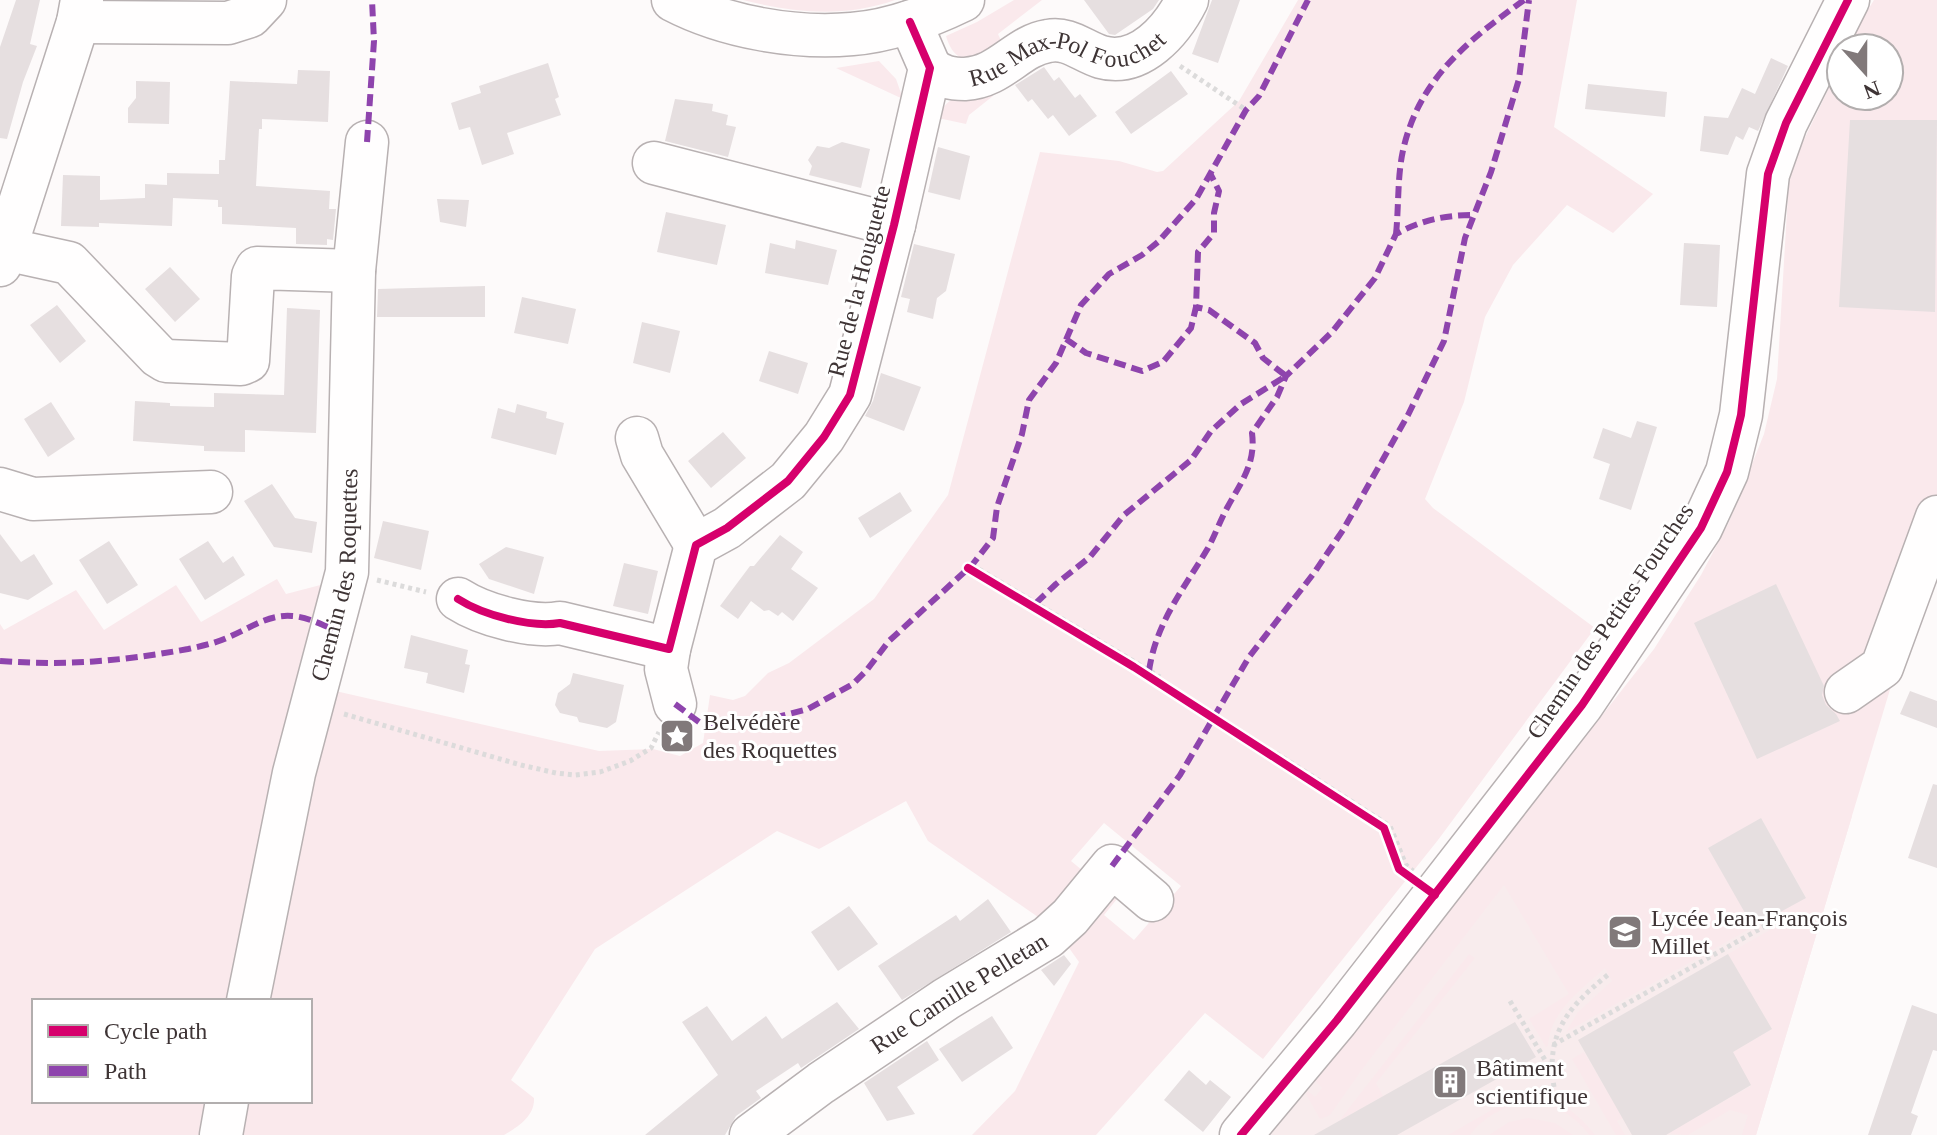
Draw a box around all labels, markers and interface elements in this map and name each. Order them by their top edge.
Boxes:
street label: Rue Max-Pol Fouchet [966,26,1171,92]
north arrow [1825,32,1905,112]
text: N [1860,76,1884,105]
street label: Rue de la Houguette [823,182,895,380]
street label: Chemin des Roquettes [306,468,362,684]
street label: Chemin des Petites Fourches [1522,499,1698,743]
place label: Belvédère des Roquettes [703,709,837,763]
place icon: Belvédère des Roquettes [658,717,696,755]
place label: Lycée Jean-François Millet [1651,905,1848,959]
school or university icon: Lycée Jean-François Millet [1606,913,1644,951]
street label: Rue Camille Pelletan [866,928,1052,1059]
legend [32,999,312,1103]
text: Cycle path [104,1018,207,1044]
place label: Bâtiment scientifique [1476,1055,1588,1109]
text: Path [104,1058,147,1084]
building icon: Bâtiment scientifique [1431,1063,1469,1101]

